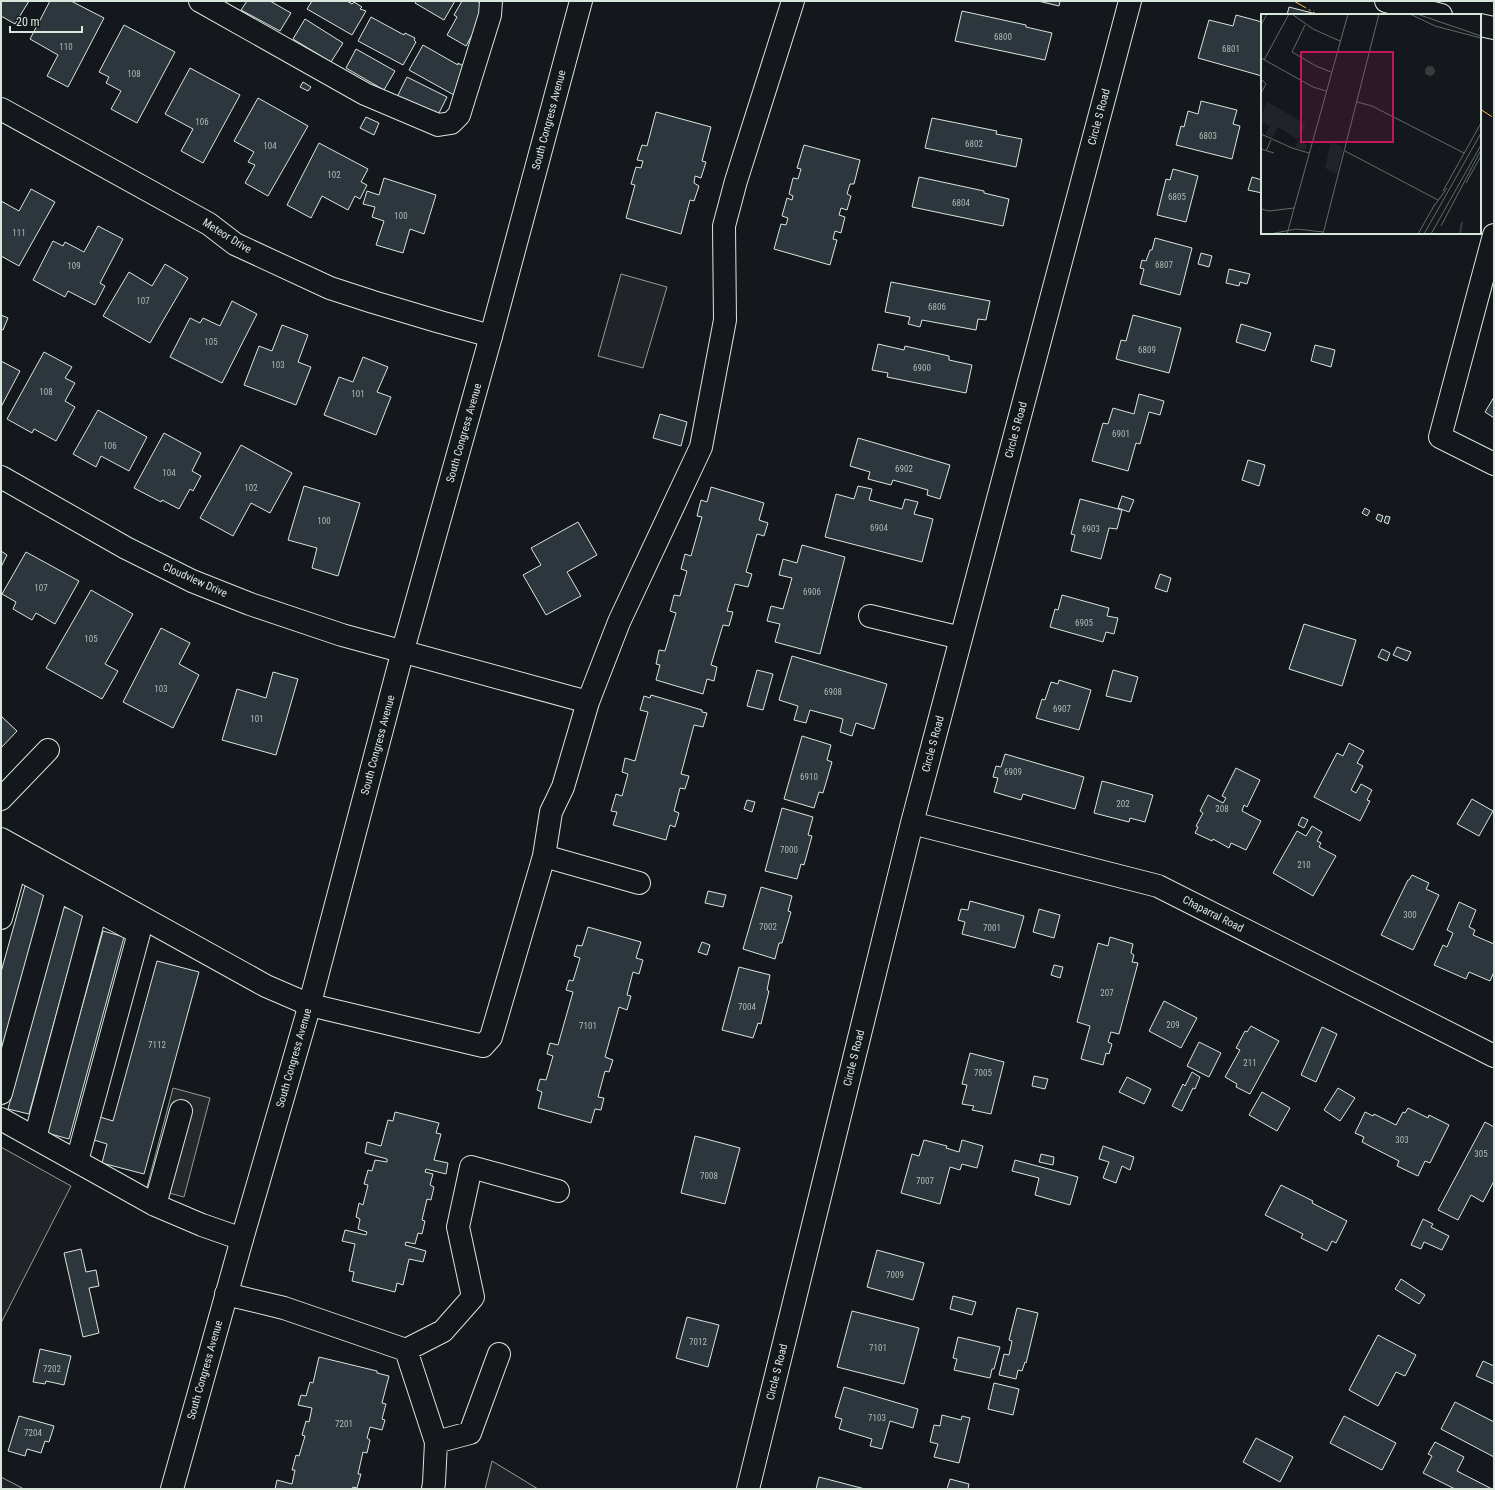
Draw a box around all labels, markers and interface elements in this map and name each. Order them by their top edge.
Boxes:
scale bar [10,8,82,34]
inset map [1261,14,1481,234]
text: 20 m [16,15,40,29]
house number: 6800 [994,32,1012,42]
house number: 110 [59,42,73,52]
house number: 6801 [1222,44,1240,54]
house number: 108 [127,69,141,79]
street label: South Congress Avenue [529,69,569,171]
street label: Circle S Road [1085,87,1113,147]
house number: 106 [195,117,209,127]
house number: 6803 [1199,131,1217,141]
house number: 6802 [965,139,983,149]
house number: 104 [263,141,277,151]
house number: 102 [327,170,341,180]
house number: 6805 [1168,192,1186,202]
house number: 6804 [952,198,970,208]
house number: 100 [394,211,408,221]
street label: Meteor Drive [200,216,254,256]
house number: 111 [12,228,26,238]
house number: 6807 [1155,260,1173,270]
house number: 109 [67,261,81,271]
house number: 107 [136,296,150,306]
house number: 6806 [928,302,946,312]
house number: 105 [204,337,218,347]
house number: 6809 [1138,345,1156,355]
house number: 103 [271,360,285,370]
house number: 6900 [913,363,931,373]
street label: South Congress Avenue [444,382,484,484]
house number: 108 [39,387,53,397]
house number: 101 [351,389,365,399]
street label: Circle S Road [1002,400,1030,460]
house number: 6901 [1112,429,1130,439]
house number: 106 [103,441,117,451]
house number: 6902 [895,464,913,474]
house number: 104 [162,468,176,478]
house number: 102 [244,483,258,493]
house number: 100 [317,516,331,526]
house number: 6904 [870,523,888,533]
house number: 6903 [1082,524,1100,534]
street label: Cloudview Drive [161,560,229,600]
house number: 107 [34,583,48,593]
house number: 6906 [803,587,821,597]
house number: 6905 [1075,618,1093,628]
house number: 105 [84,634,98,644]
house number: 103 [154,684,168,694]
house number: 6908 [824,687,842,697]
street label: South Congress Avenue [358,694,398,796]
house number: 6907 [1053,704,1071,714]
house number: 101 [250,714,264,724]
street label: Circle S Road [919,714,947,774]
house number: 6909 [1004,767,1022,777]
house number: 6910 [800,772,818,782]
house number: 202 [1116,799,1130,809]
house number: 208 [1215,804,1229,814]
house number: 7000 [780,845,798,855]
house number: 210 [1297,860,1311,870]
street label: Chaparral Road [1180,893,1246,935]
house number: 300 [1403,910,1417,920]
house number: 7002 [759,922,777,932]
house number: 7001 [983,923,1001,933]
house number: 207 [1100,988,1114,998]
house number: 7004 [738,1002,756,1012]
street label: South Congress Avenue [274,1007,314,1109]
house number: 209 [1166,1020,1180,1030]
house number: 7101 [579,1021,597,1031]
street label: Circle S Road [841,1028,867,1088]
house number: 7112 [148,1040,166,1050]
house number: 211 [1243,1058,1257,1068]
house number: 7005 [974,1068,992,1078]
house number: 303 [1395,1135,1409,1145]
house number: 305 [1474,1149,1488,1159]
house number: 7008 [700,1171,718,1181]
house number: 7007 [916,1176,934,1186]
house number: 7009 [886,1270,904,1280]
street label: South Congress Avenue [185,1319,225,1421]
house number: 7012 [689,1337,707,1347]
street label: Circle S Road [764,1342,790,1402]
house number: 7101 [869,1343,887,1353]
house number: 7202 [43,1364,61,1374]
house number: 7103 [868,1413,886,1423]
house number: 7201 [335,1419,353,1429]
house number: 7204 [24,1428,42,1438]

